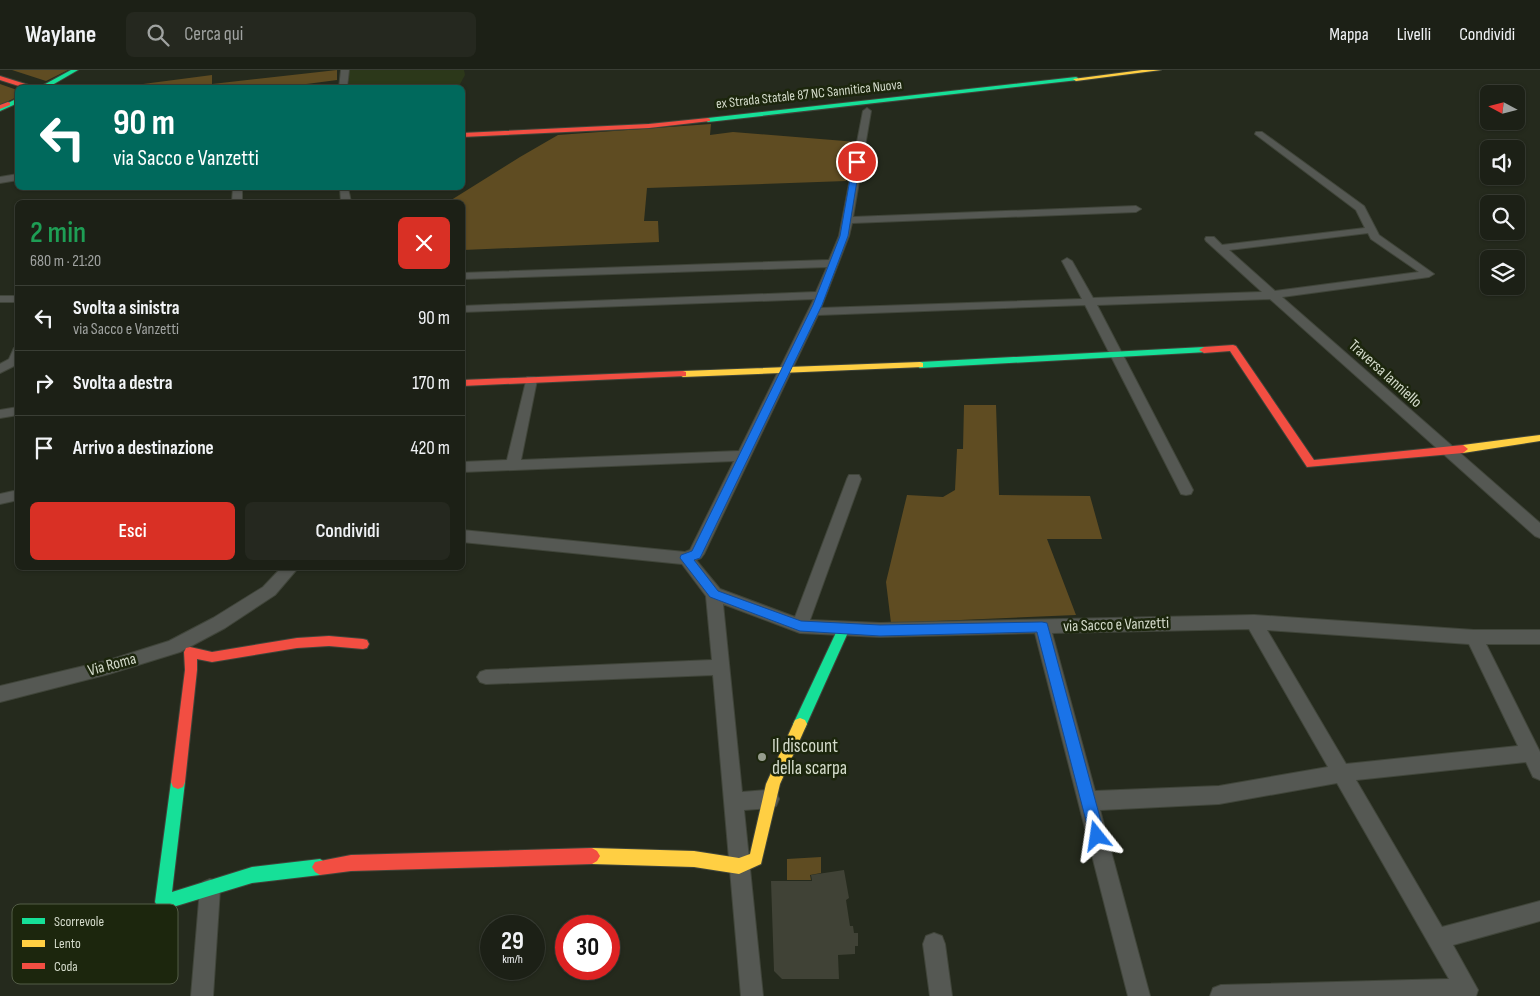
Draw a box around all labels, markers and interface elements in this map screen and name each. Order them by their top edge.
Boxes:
search box [126,12,476,57]
text: Waylane [25,20,96,49]
icon: search [144,21,172,49]
text: Cerca qui [184,23,243,46]
text: Mappa [1329,24,1369,45]
text: Livelli [1397,24,1431,45]
text: Condividi [1459,24,1515,45]
street label: ex Strada Statale 87 NC Sannitica Nuova [715,76,903,112]
north arrow [1480,85,1525,130]
map controls [1480,85,1525,295]
text: 90 m [113,102,175,145]
icon: left [30,105,95,170]
button: sound [1480,140,1525,185]
pin [836,141,878,183]
text: via Sacco e Vanzetti [113,145,259,172]
icon: arrive [843,148,871,176]
button: search [1480,195,1525,240]
text: 2 min [30,215,86,251]
button: close [398,217,450,269]
button: layers [1480,250,1525,295]
text: 680 m · 21:20 [30,252,101,271]
text: Svolta a sinistra [73,297,180,320]
icon: left [30,304,58,332]
text: 90 m [418,307,450,330]
text: via Sacco e Vanzetti [73,320,179,339]
street label: Traversa Ianniello [1344,336,1426,412]
icon: right [30,369,58,397]
text: Svolta a destra [73,372,173,395]
text: 170 m [412,372,450,395]
icon: arrive [30,434,58,462]
text: Arrivo a destinazione [73,437,214,460]
text: 420 m [410,437,450,460]
button: Esci [30,502,235,560]
button: Condividi [245,502,450,560]
street label: via Sacco e Vanzetti [1063,614,1169,636]
street label: Via Roma [86,649,138,681]
place label: Il discount della scarpa [772,735,847,780]
marker: Il discount della scarpa [756,751,768,763]
position arrow [1070,809,1122,861]
legend [12,904,178,984]
text: Scorrevole [54,913,104,930]
speed limit sign: 30 [555,915,620,980]
text: 29 [501,926,524,957]
text: Lento [54,935,81,952]
text: km/h [502,952,523,967]
text: Coda [54,958,78,975]

